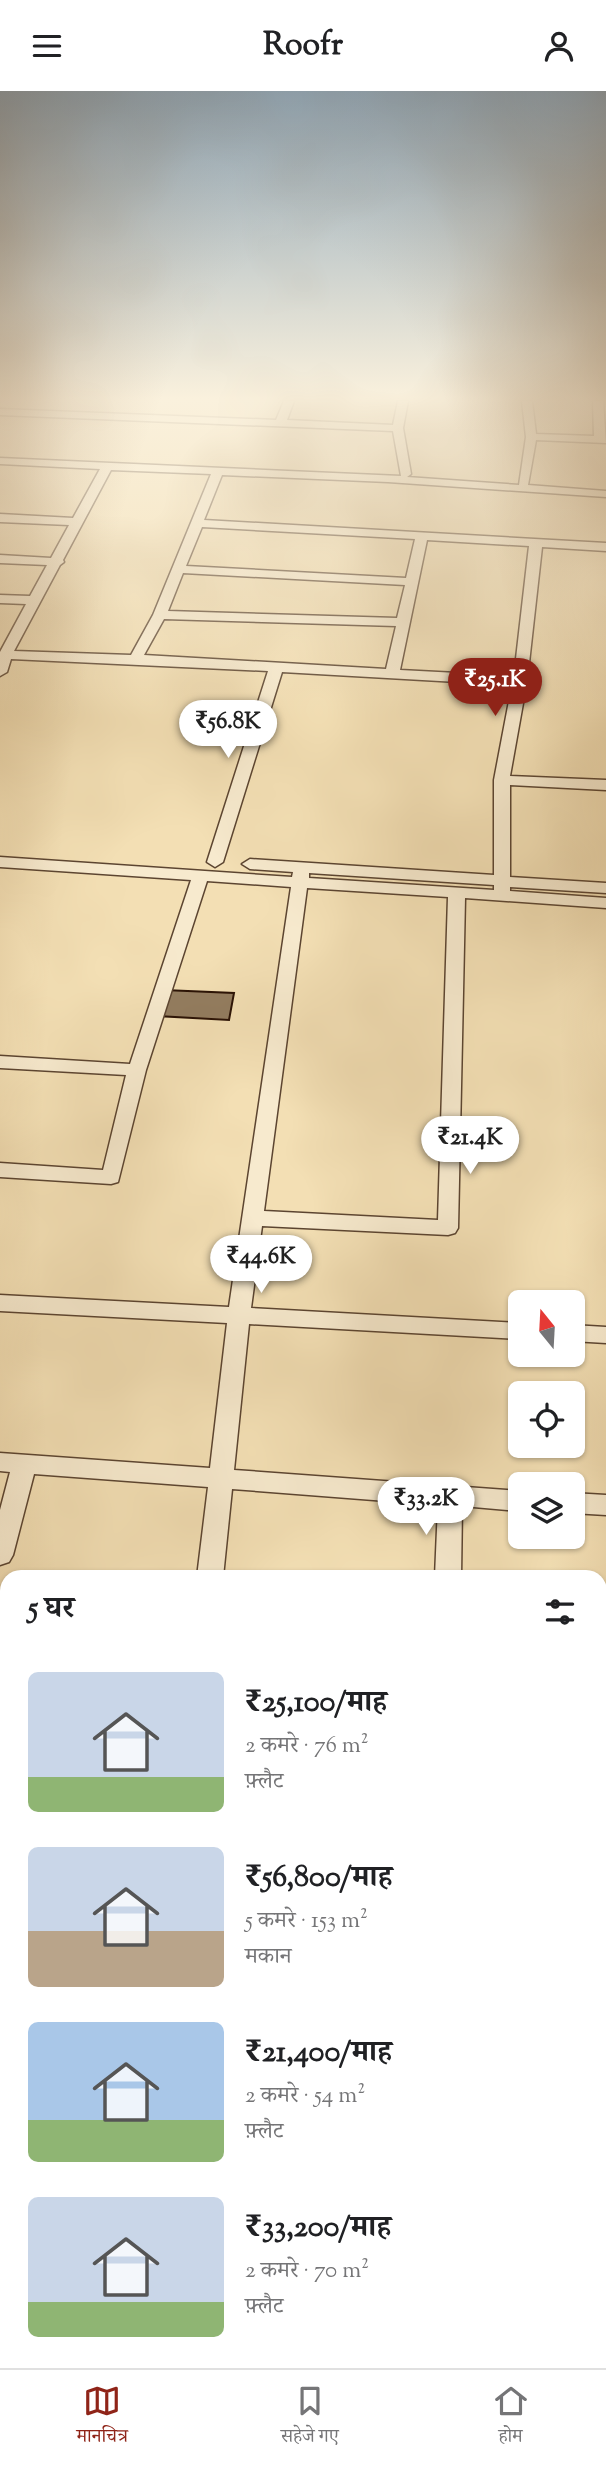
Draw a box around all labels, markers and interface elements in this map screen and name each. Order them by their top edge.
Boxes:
text: Roofr [263,23,343,69]
icon: menu [28,27,66,65]
icon: person [540,27,578,65]
pin: ₹25.1K [438,659,552,718]
text: ₹25.1K [464,664,526,697]
pin: ₹56.8K [171,701,285,760]
text: ₹56.8K [195,706,261,739]
pin: ₹21.4K [413,1117,527,1176]
text: ₹21.4K [437,1122,503,1155]
pin: ₹44.6K [204,1235,318,1295]
text: ₹44.6K [226,1241,296,1274]
north arrow [508,1290,584,1367]
map controls [508,1290,585,1549]
button: locate [508,1381,585,1458]
button: layers [508,1472,585,1549]
pin: ₹33.2K [369,1477,483,1537]
text: ₹33.2K [394,1483,458,1516]
text: 5 घर [28,1588,74,1631]
icon: filters [541,1593,579,1631]
text: ₹25,100/माह [245,1682,387,1725]
icon: home [84,1700,168,1784]
text: 2 कमरे · 76 m² [245,1730,369,1763]
text: फ़्लैट [245,1766,283,1799]
text: ₹56,800/माह [245,1857,392,1900]
icon: home [84,1875,168,1959]
text: 5 कमरे · 153 m² [245,1905,368,1938]
text: मकान [245,1941,292,1974]
text: ₹21,400/माह [245,2032,392,2075]
icon: home [84,2050,168,2134]
text: 2 कमरे · 54 m² [245,2080,365,2113]
text: फ़्लैट [245,2116,283,2149]
text: ₹33,200/माह [245,2207,391,2250]
icon: home [84,2225,168,2309]
text: 2 कमरे · 70 m² [245,2255,369,2288]
text: फ़्लैट [245,2291,283,2324]
tab: मानचित्र [76,2382,128,2454]
tab: सहेजे गए [281,2382,339,2454]
tab: होम [492,2382,530,2454]

